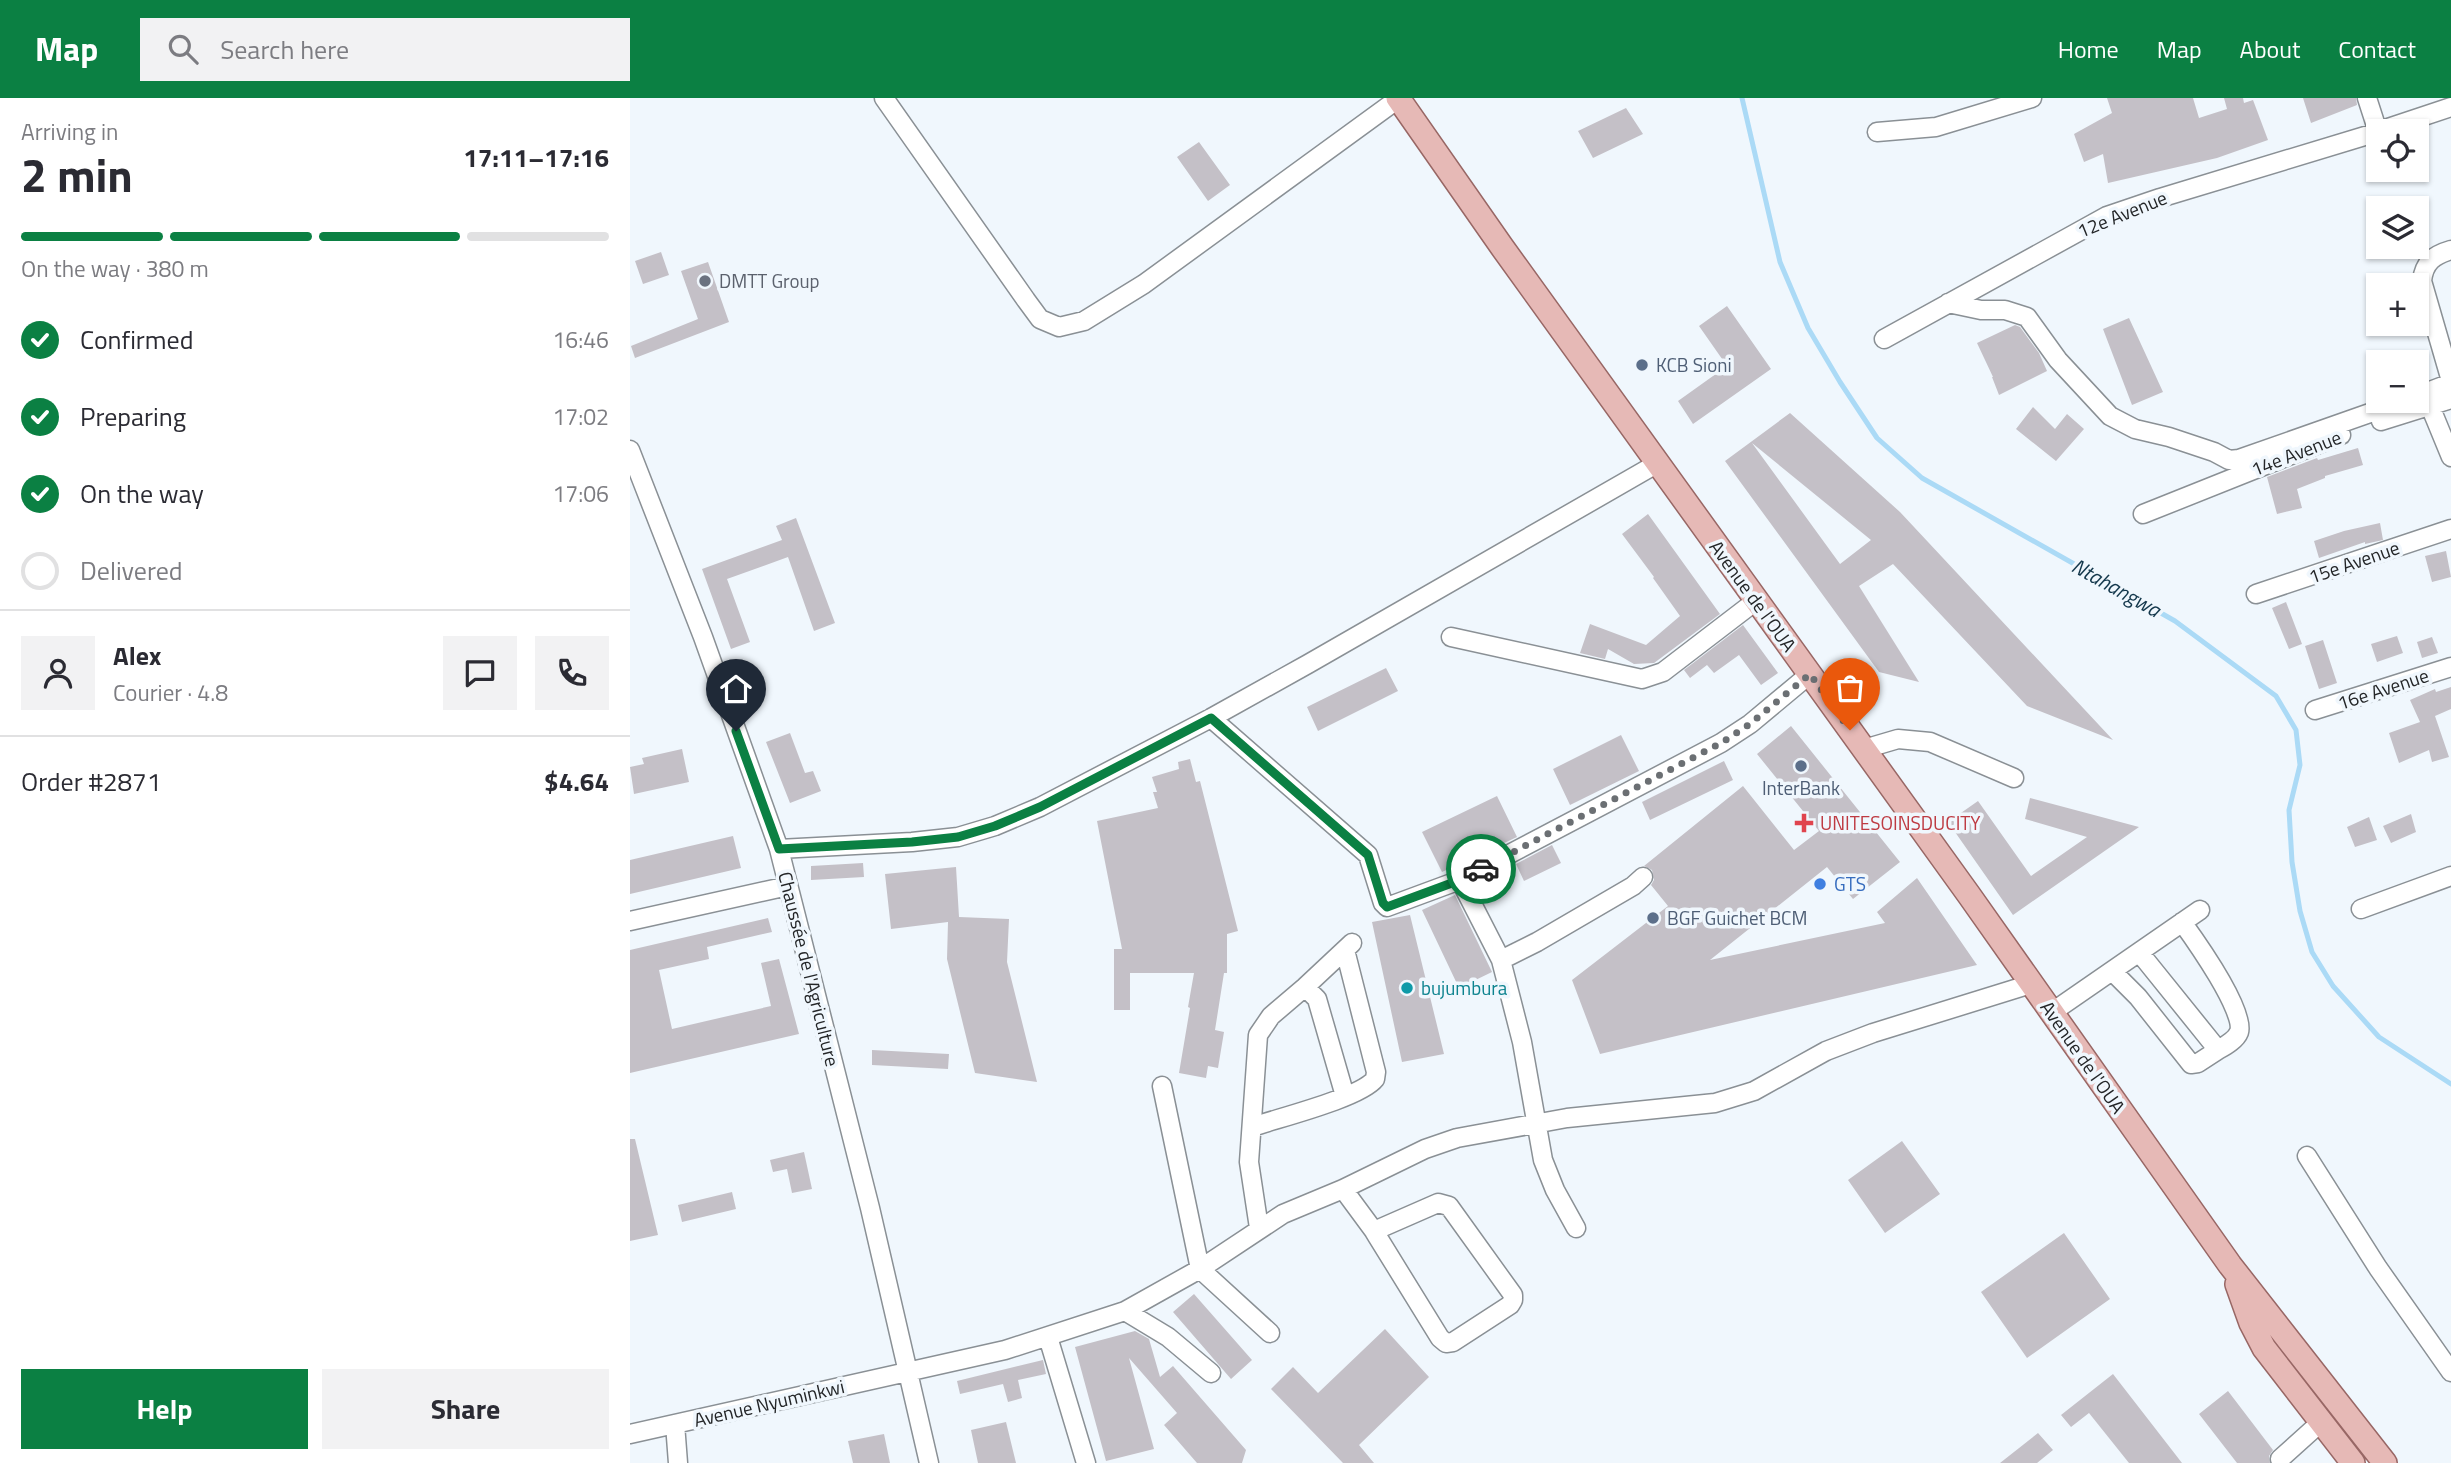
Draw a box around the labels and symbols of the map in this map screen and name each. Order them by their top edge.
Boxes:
street label: 12e Avenue [2073,182,2171,245]
place label: DMTT Group [719,266,820,295]
marker: DMTT Group [697,273,713,289]
place label: KCB Sioni [1656,350,1732,379]
marker: KCB Sioni [1634,357,1650,373]
street label: 14e Avenue [2247,422,2345,483]
street label: 15e Avenue [2304,532,2403,591]
street label: Avenue de l'OUA [1703,534,1804,658]
water label: Ntahangwa [2066,550,2168,625]
pin [1820,658,1880,730]
pin [706,659,766,731]
street label: 16e Avenue [2333,660,2432,717]
marker: InterBank [1793,758,1809,774]
place label: InterBank [1762,773,1840,802]
place label: UNITESOINSDUCITY [1820,808,1981,837]
marker: UNITESOINSDUCITY [1794,813,1814,833]
courier [1446,834,1516,904]
street label: Chaussée de l'Agriculture [771,868,848,1069]
place label: GTS [1834,869,1866,898]
marker: GTS [1812,876,1828,892]
place label: BGF Guichet BCM [1667,903,1807,932]
marker: BGF Guichet BCM [1645,910,1661,926]
place label: bujumbura [1421,973,1508,1002]
marker: bujumbura [1399,980,1415,996]
street label: Avenue de l'OUA [2034,994,2133,1119]
street label: Avenue Nyuminkwi [691,1371,847,1434]

